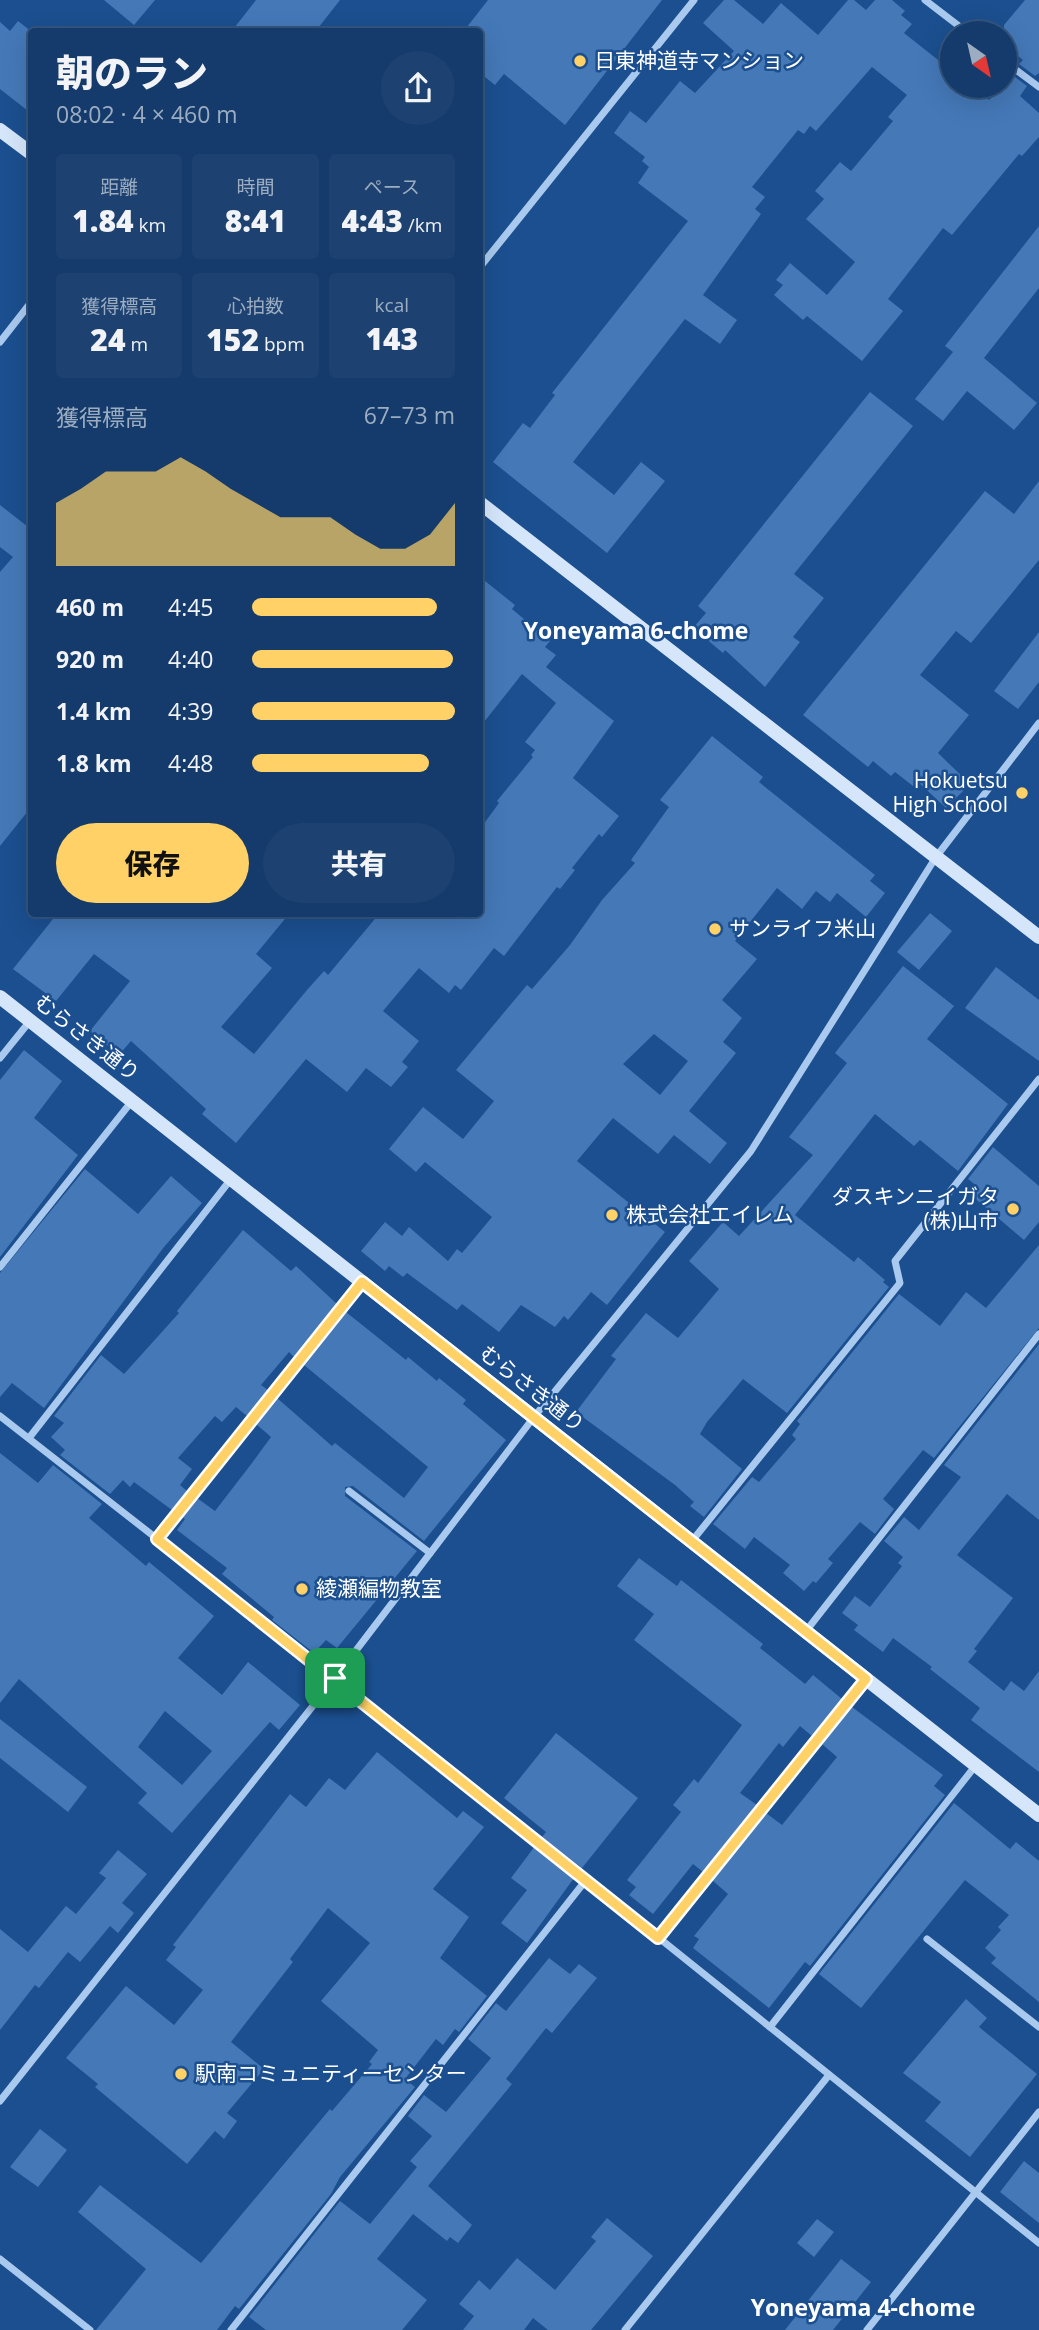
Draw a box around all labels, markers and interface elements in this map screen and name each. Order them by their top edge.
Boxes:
north arrow [940,21,1017,98]
map controls [940,21,1017,98]
text: 朝のラン [56,46,208,98]
place label: 日東神道寺マンション [594,46,804,74]
button: share [381,51,455,125]
marker: 日東神道寺マンション [572,53,588,69]
text: 08:02 · 4 × 460 m [56,98,238,130]
text: 距離 [100,174,138,200]
text: 時間 [236,174,275,200]
text: ペース [364,174,420,200]
text: 1.84 [72,200,134,241]
text: 8:41 [225,200,286,241]
text: 4:43 [341,200,403,241]
text: km [134,212,166,238]
text: /km [403,212,442,238]
text: kcal [375,292,409,318]
text: 獲得標高 [81,293,157,319]
text: 心拍数 [227,293,284,319]
text: 143 [365,318,418,359]
text: 24 [90,319,125,360]
text: 152 [206,319,259,360]
text: m [125,331,148,357]
text: bpm [259,331,305,357]
text: 67–73 m [364,399,455,431]
text: 獲得標高 [56,401,148,433]
text: 460 m [56,591,124,623]
text: 4:45 [168,591,214,623]
district label: Yoneyama 6-chome [524,614,748,646]
text: 920 m [56,643,124,675]
text: 4:40 [168,643,214,675]
text: 1.4 km [56,695,132,727]
text: 4:39 [168,695,214,727]
text: 1.8 km [56,747,132,779]
text: 4:48 [168,747,214,779]
place label: Hokuetsu High School [892,766,1008,818]
marker: Hokuetsu High School [1014,785,1030,801]
button: 保存 [56,823,249,903]
button: 共有 [263,823,455,903]
place label: サンライフ米山 [729,914,876,942]
marker: サンライフ米山 [707,921,723,937]
street label: むらさき通り [29,987,146,1087]
place label: ダスキンニイガタ (株)山市 [832,1182,999,1234]
place label: 株式会社エイレム [626,1200,794,1228]
marker: ダスキンニイガタ (株)山市 [1005,1201,1021,1217]
marker: 株式会社エイレム [604,1207,620,1223]
street label: むらさき通り [474,1338,591,1438]
place label: 綾瀬編物教室 [316,1574,442,1602]
marker: 綾瀬編物教室 [294,1581,310,1597]
pin [305,1648,365,1708]
icon: arrive [316,1659,354,1697]
place label: 駅南コミュニティーセンター [195,2059,467,2087]
marker: 駅南コミュニティーセンター [173,2066,189,2082]
district label: Yoneyama 4-chome [751,2291,975,2323]

